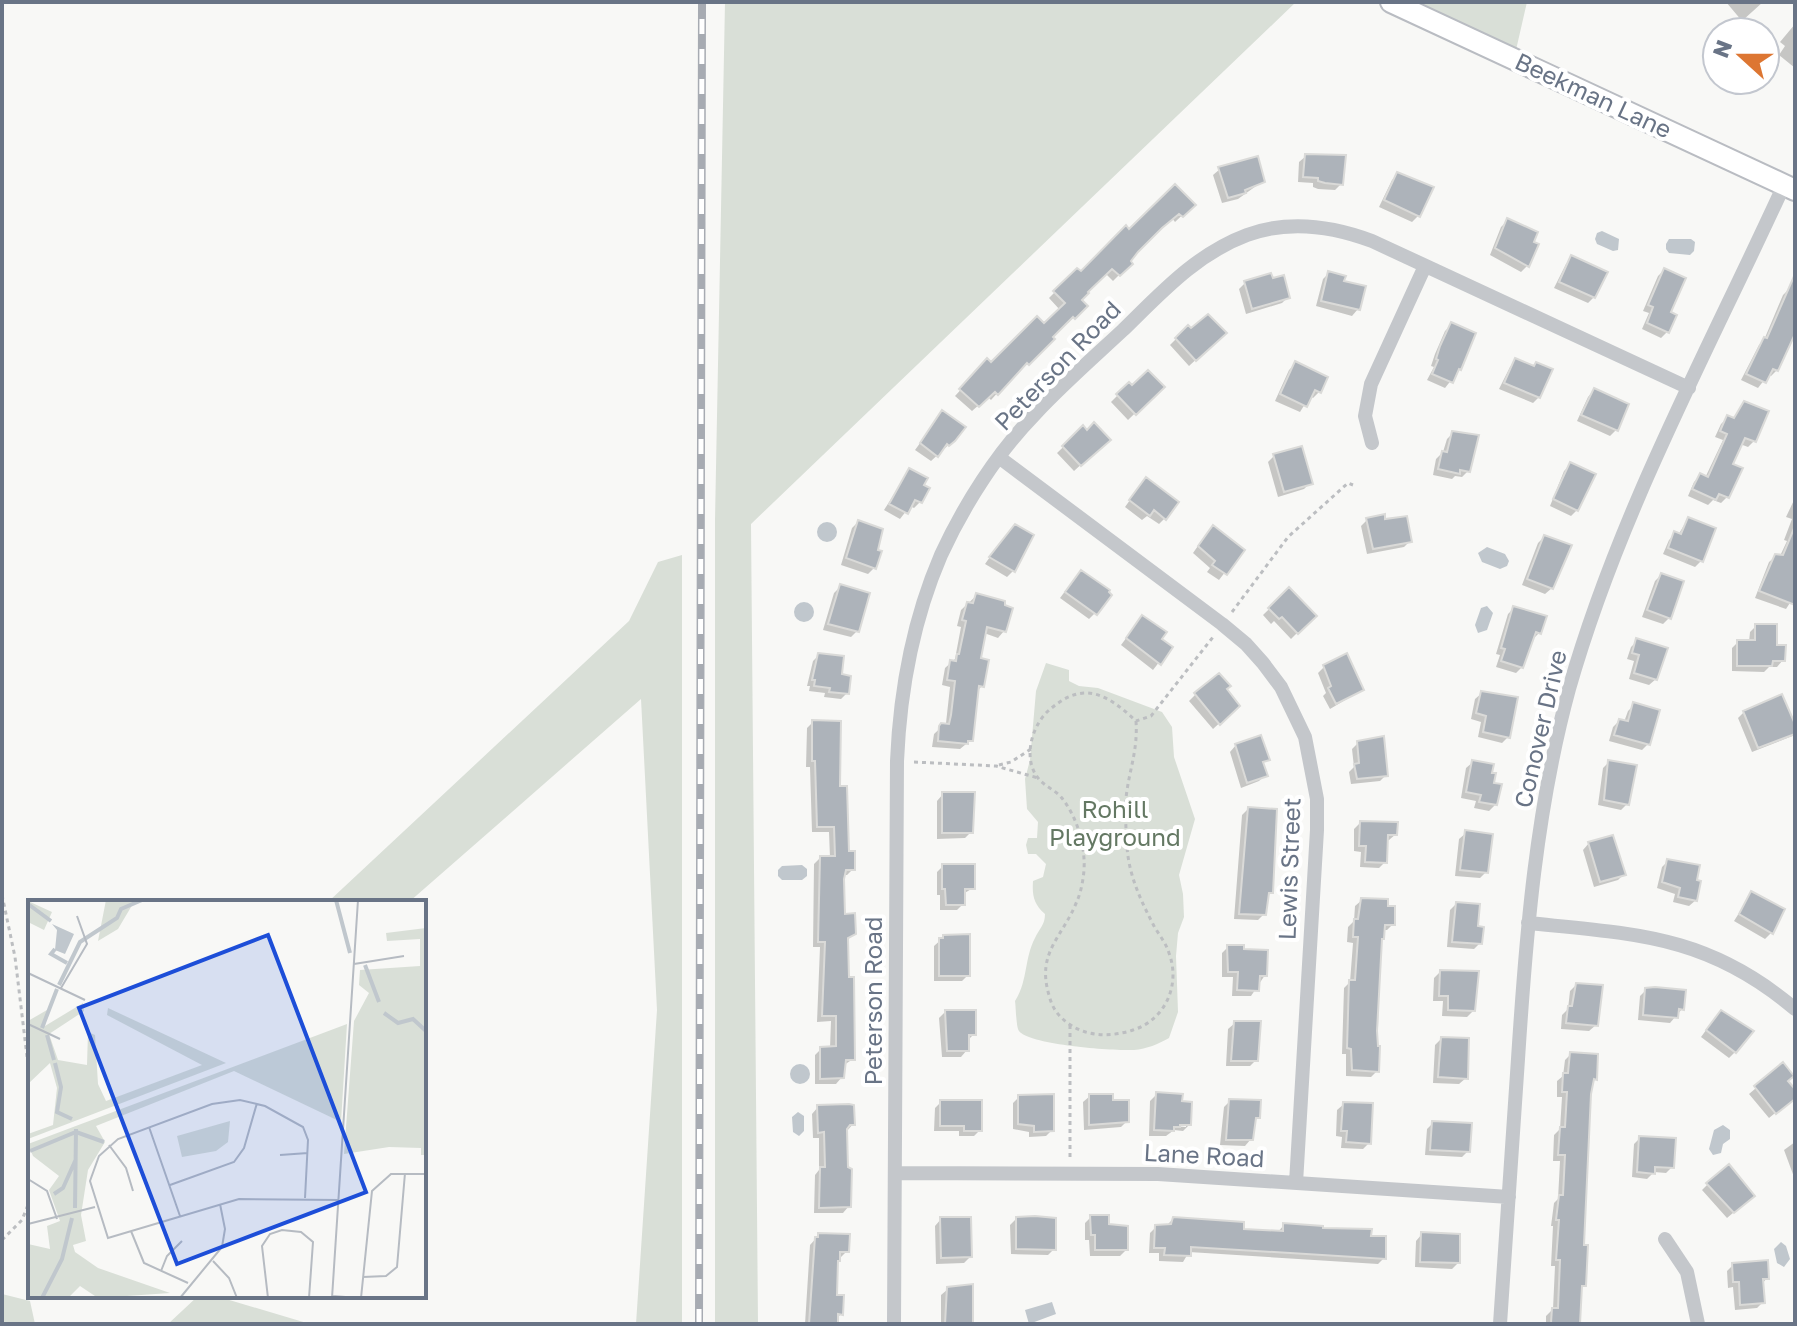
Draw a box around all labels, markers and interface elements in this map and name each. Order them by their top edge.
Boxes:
north arrow [1701,16,1781,96]
text: N [1706,36,1737,61]
street label: Beekman Lane [1511,46,1676,144]
street label: Peterson Road [988,294,1126,436]
street label: Conover Drive [1507,647,1572,810]
park label: Rohill Playground [1049,794,1181,851]
street label: Lewis Street [1272,797,1305,941]
inset map [28,900,426,1298]
street label: Peterson Road [858,917,887,1085]
street label: Lane Road [1143,1137,1265,1172]

